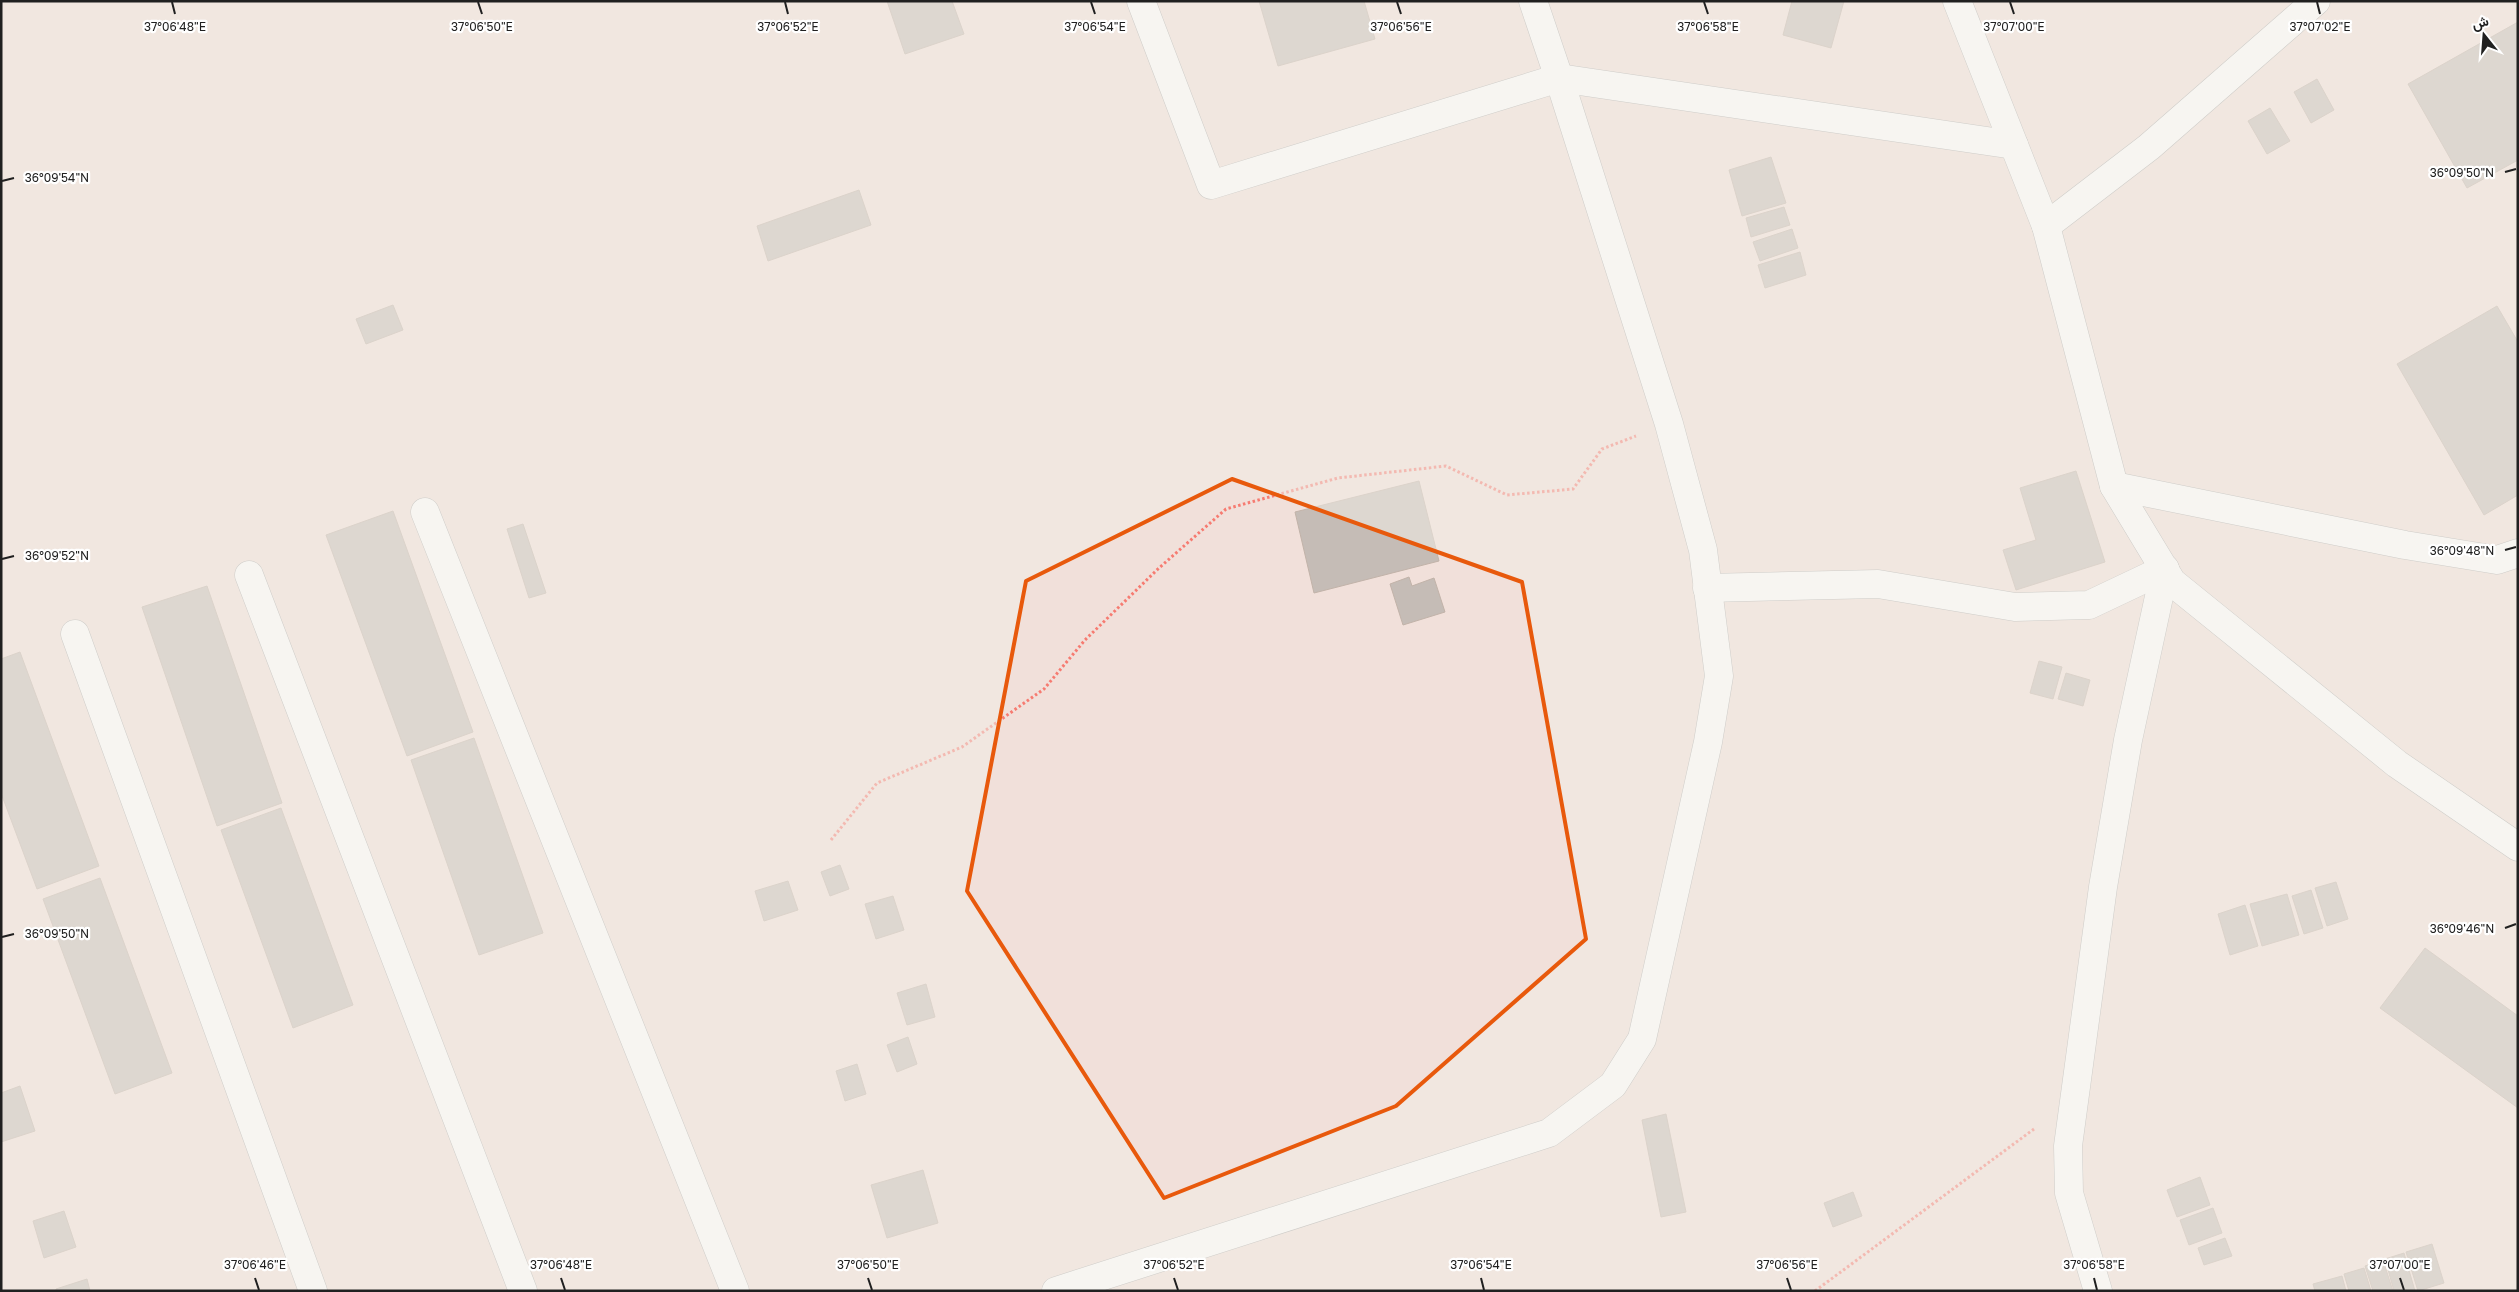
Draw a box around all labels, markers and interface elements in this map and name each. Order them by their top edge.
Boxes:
north arrow [2459,10,2509,60]
text: ش [2470,11,2491,34]
text: 37°06'48"E [144,19,206,34]
text: 37°06'50"E [451,19,513,34]
text: 37°06'52"E [757,19,819,34]
text: 37°06'54"E [1064,19,1126,34]
text: 37°06'56"E [1370,19,1432,34]
text: 37°06'58"E [1677,19,1739,34]
text: 37°07'00"E [1983,19,2045,34]
text: 37°07'02"E [2290,19,2350,34]
text: 36°09'50"N [2430,165,2494,180]
text: 36°09'54"N [25,170,89,185]
text: 36°09'48"N [2430,543,2494,558]
text: 36°09'52"N [25,548,89,563]
text: 36°09'46"N [2430,921,2494,936]
text: 36°09'50"N [25,926,89,941]
text: 37°06'46"E [224,1257,286,1272]
text: 37°06'48"E [530,1257,592,1272]
text: 37°06'50"E [837,1257,899,1272]
text: 37°06'52"E [1143,1257,1205,1272]
text: 37°06'54"E [1450,1257,1512,1272]
text: 37°06'56"E [1756,1257,1818,1272]
text: 37°06'58"E [2063,1257,2125,1272]
text: 37°07'00"E [2369,1257,2431,1272]

